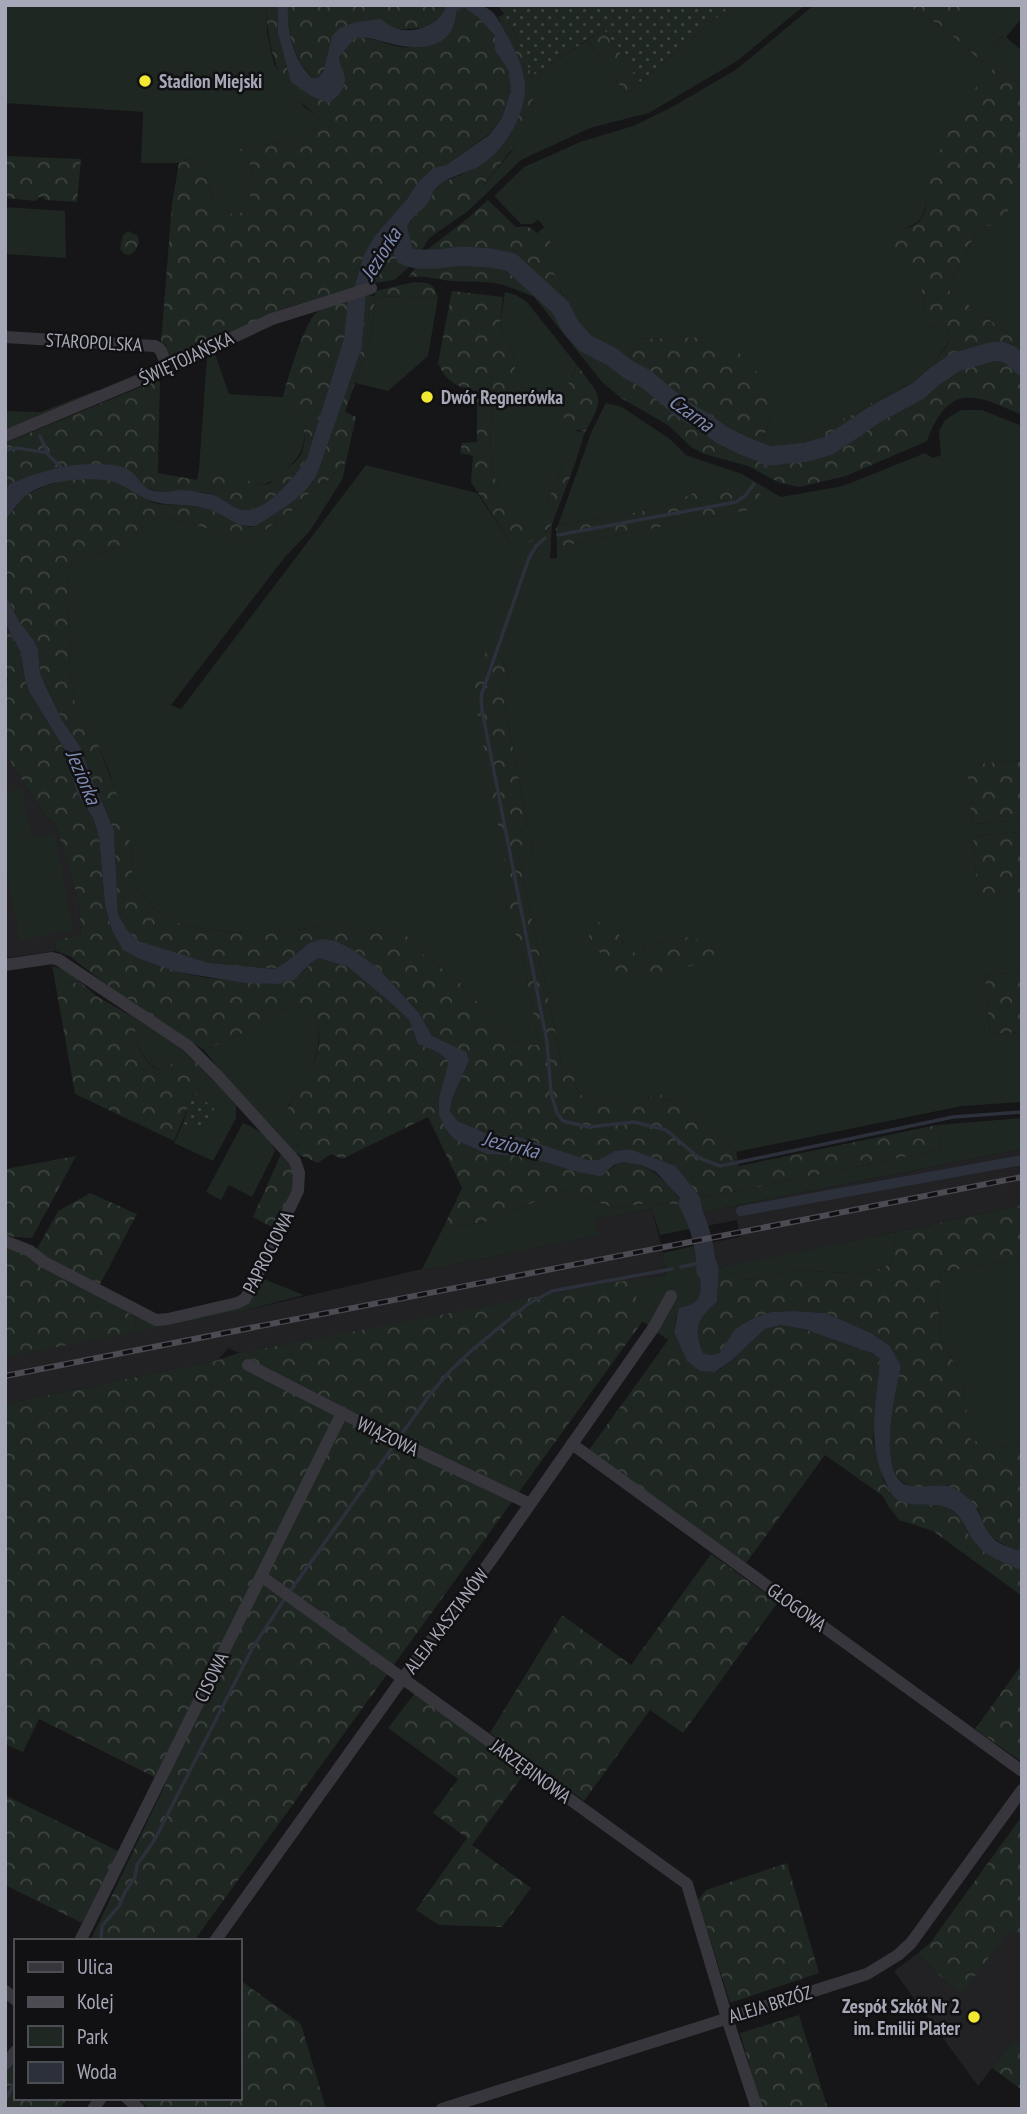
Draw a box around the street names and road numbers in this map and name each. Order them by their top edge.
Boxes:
street label: ŚWIĘTOJAŃSKA [135,326,237,390]
street label: STAROPOLSKA [45,327,143,357]
street label: PAPROCIOWA [237,1207,299,1297]
street label: WIĄZOWA [353,1411,423,1461]
street label: ALEJA KASZTANÓW [399,1563,493,1678]
street label: GŁOGOWA [763,1577,831,1637]
street label: CISOWA [189,1648,233,1706]
street label: JARZĘBINOWA [485,1733,576,1808]
street label: ALEJA BRZÓZ [725,1980,815,2028]

